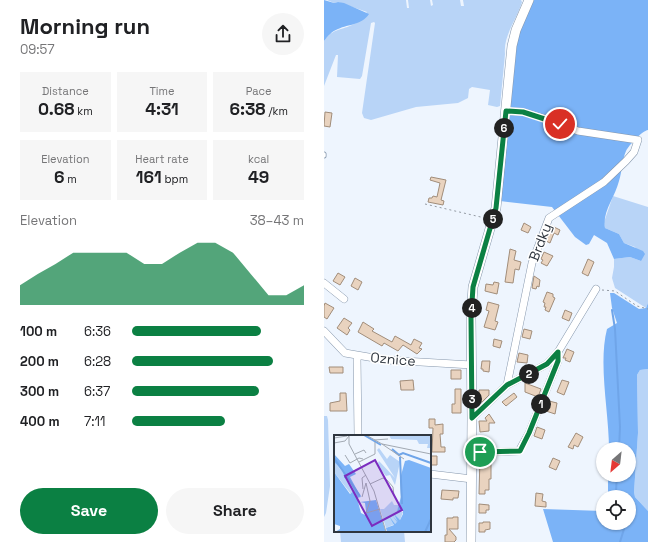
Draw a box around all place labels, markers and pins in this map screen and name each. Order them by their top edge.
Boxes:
pin [543,107,577,141]
pin: 6 [494,118,514,138]
pin: 5 [483,209,503,229]
pin: 4 [462,298,482,318]
pin: 2 [519,364,539,384]
pin: 3 [462,389,482,409]
pin: 1 [531,394,551,414]
pin [463,435,497,469]

